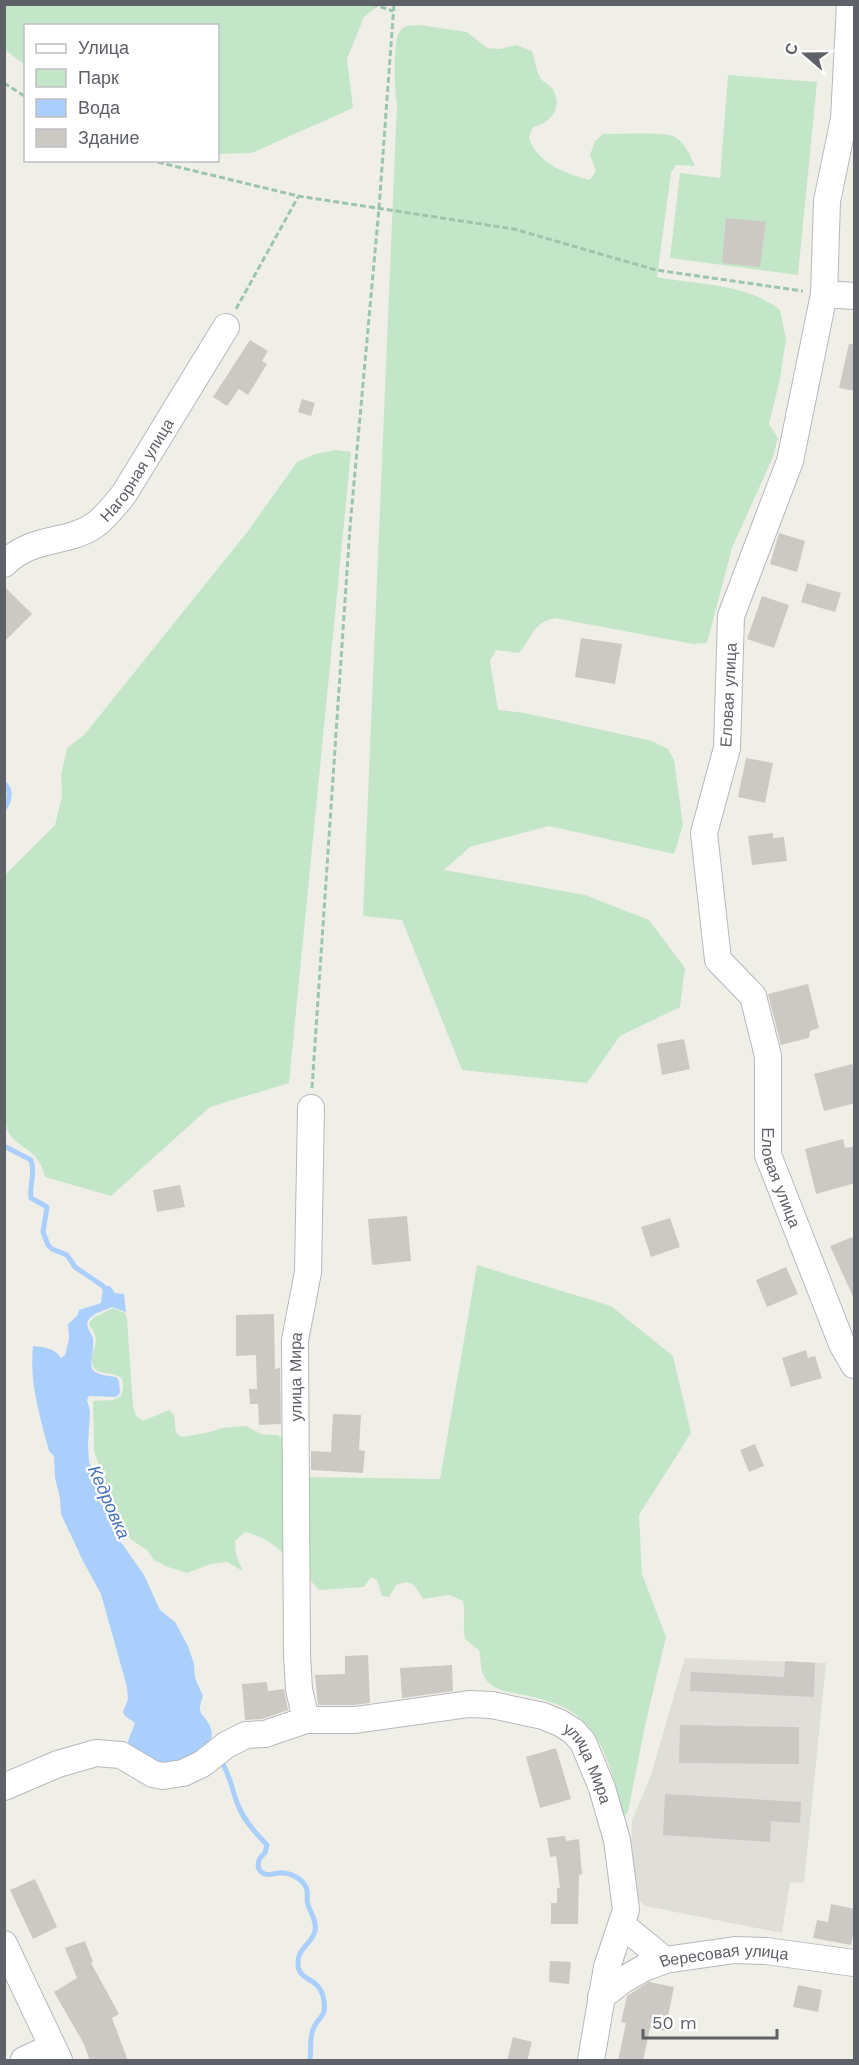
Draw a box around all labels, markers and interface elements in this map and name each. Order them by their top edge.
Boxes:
legend [24,24,219,162]
north arrow [775,24,835,84]
text: Улица [78,37,130,58]
text: С [780,40,802,58]
text: Парк [78,67,119,88]
text: Вода [78,97,121,118]
text: Здание [78,127,139,148]
street label: Нагорная улица [96,415,178,526]
street label: Еловая улица [716,642,741,748]
street label: Еловая улица [758,1128,805,1231]
street label: улица Мира [286,1330,306,1422]
water label: Кедровка [84,1462,135,1542]
street label: улица Мира [560,1719,615,1806]
street label: Вересовая улица [657,1940,790,1971]
scale bar [643,2002,776,2040]
text: 50 m [652,2012,697,2033]

